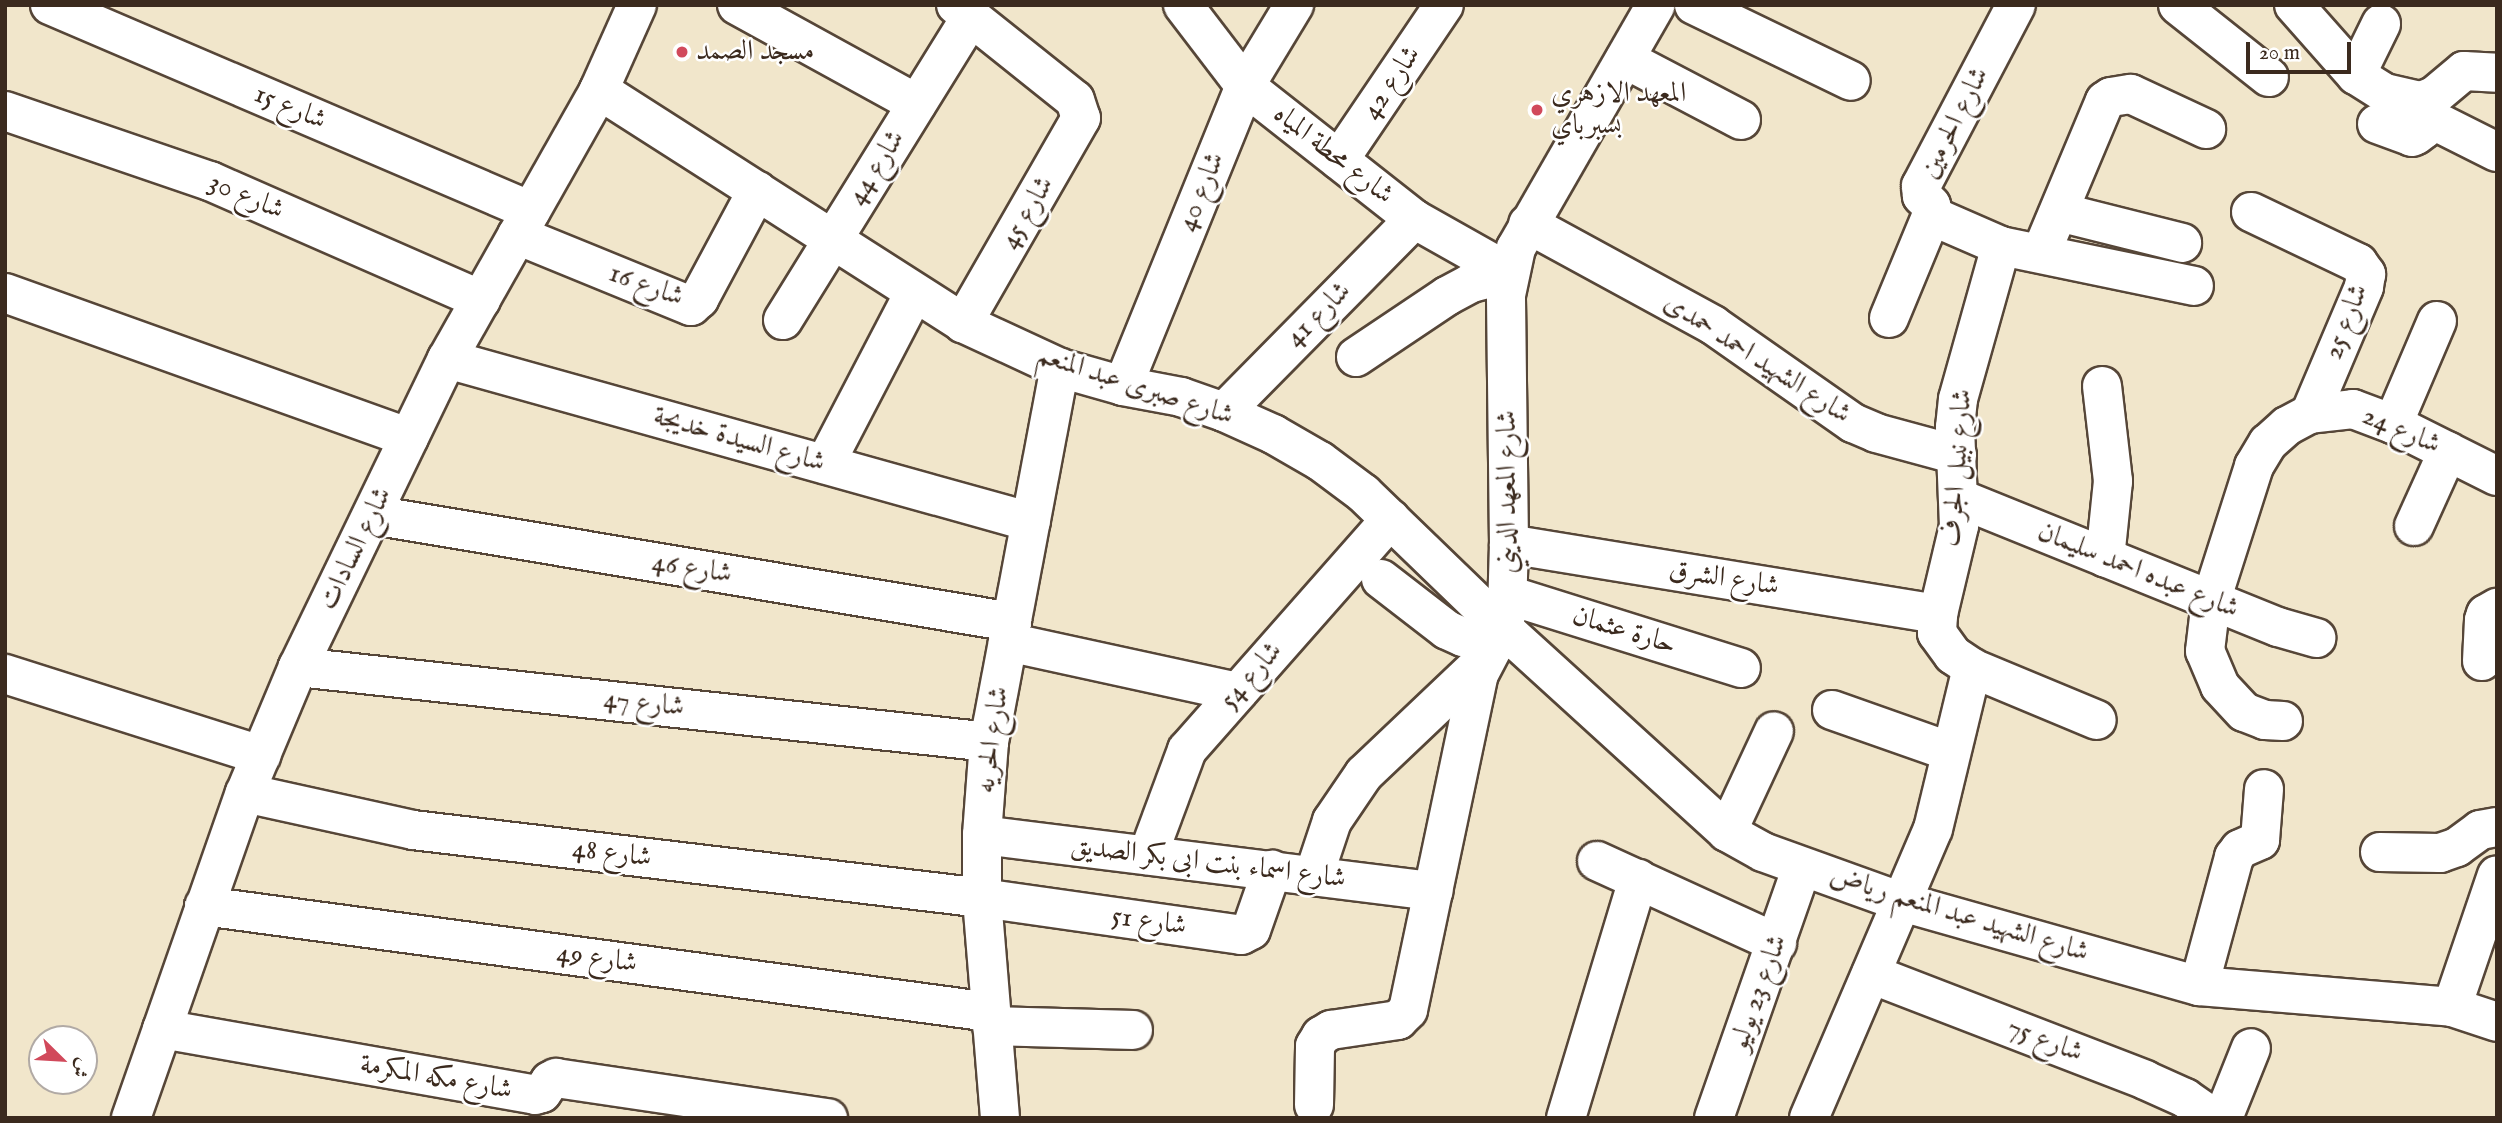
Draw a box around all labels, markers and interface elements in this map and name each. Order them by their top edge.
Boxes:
scale bar [2250,28,2355,72]
place label: مسجد الصمد [696,35,814,69]
street label: شارع 42 [1355,40,1429,126]
text: 20 m [2259,40,2300,67]
marker: مسجد الصمد [674,44,690,60]
street label: شارع الحرمين [1913,62,1997,184]
place label: المعهد الازهري بسبرباي [1551,77,1686,143]
street label: شارع 15 [249,78,331,138]
street label: شارع محطة المياه [1266,98,1400,212]
marker: المعهد الازهري بسبرباي [1529,102,1545,118]
street label: شارع 44 [841,124,913,212]
street label: شارع 40 [1171,148,1233,236]
street label: شارع 30 [203,166,289,228]
street label: شارع 45 [994,171,1062,255]
street label: شارع 16 [604,257,688,315]
street label: شارع 41 [1279,275,1359,355]
street label: شارع 25 [2317,280,2377,364]
street label: شارع الشهيد احمد حمدى [1657,286,1857,432]
street label: شارع صبرى عبد المنعم [1033,338,1237,434]
street label: شارع نبيل الجرف [1936,388,1980,548]
street label: شارع السيدة خديجة [649,399,829,481]
street label: شارع 24 [2357,400,2445,462]
street label: شارع المعهد الديني [1491,410,1525,574]
street label: شارع السادات [312,482,400,616]
street label: شارع عبده احمد سليمان [2032,515,2244,627]
street label: شارع 46 [650,546,734,592]
street label: شارع الشرق [1667,554,1781,604]
street label: حارة عثمان [1568,599,1680,663]
street label: شارع 54 [1214,635,1290,717]
street label: شارع 47 [602,683,686,725]
street label: شارع الحريه [969,684,1017,796]
street label: شارع اسماء بنت ابى بكر الصديق [1068,829,1348,897]
street label: شارع 48 [571,832,653,876]
street label: شارع الشهيد عبد المنعم رياض [1826,860,2092,970]
street label: شارع 51 [1109,900,1189,944]
street label: شارع 23 يوليو [1723,930,1795,1056]
street label: شارع 49 [555,937,639,981]
street label: شارع 75 [2003,1011,2087,1071]
north arrow [28,1025,98,1095]
street label: شارع مكه المكرمة [357,1048,515,1108]
text: ش [66,1054,95,1081]

